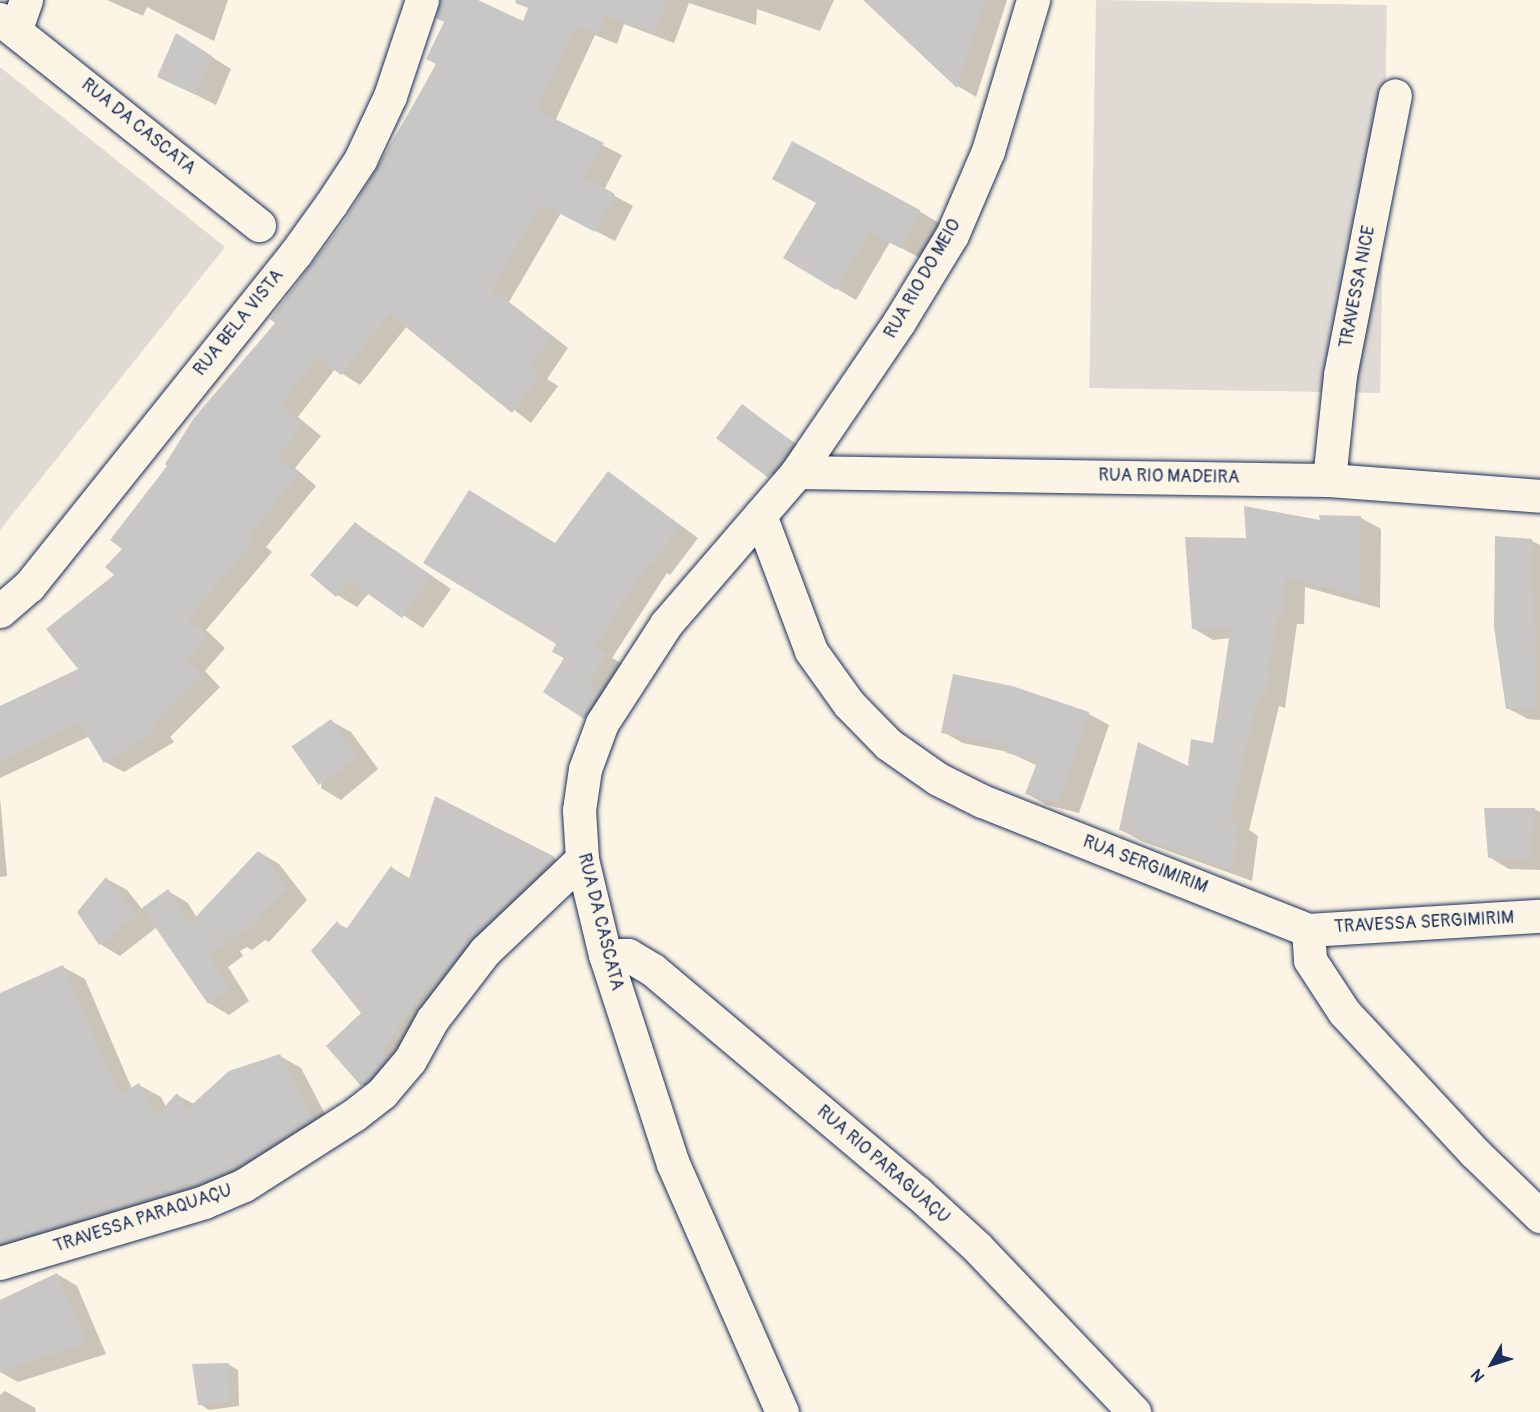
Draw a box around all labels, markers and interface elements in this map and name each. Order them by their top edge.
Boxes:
street label: RUA DA CASCATA [77,74,199,180]
street label: RUA RIO DO MEIO [880,215,966,343]
street label: TRAVESSA NICE [1336,224,1380,350]
street label: RUA BELA VISTA [189,265,289,381]
street label: RUA RIO MADEIRA [1098,465,1240,489]
street label: RUA SERGIMIRIM [1080,831,1210,899]
street label: RUA DA CASCATA [573,851,627,993]
street label: TRAVESSA SERGIMIRIM [1333,907,1515,939]
street label: RUA RIO PARAGUAÇU [812,1101,954,1229]
street label: TRAVESSA PARAQUAÇU [51,1180,235,1258]
north arrow [1462,1334,1522,1394]
text: N [1467,1365,1489,1386]

